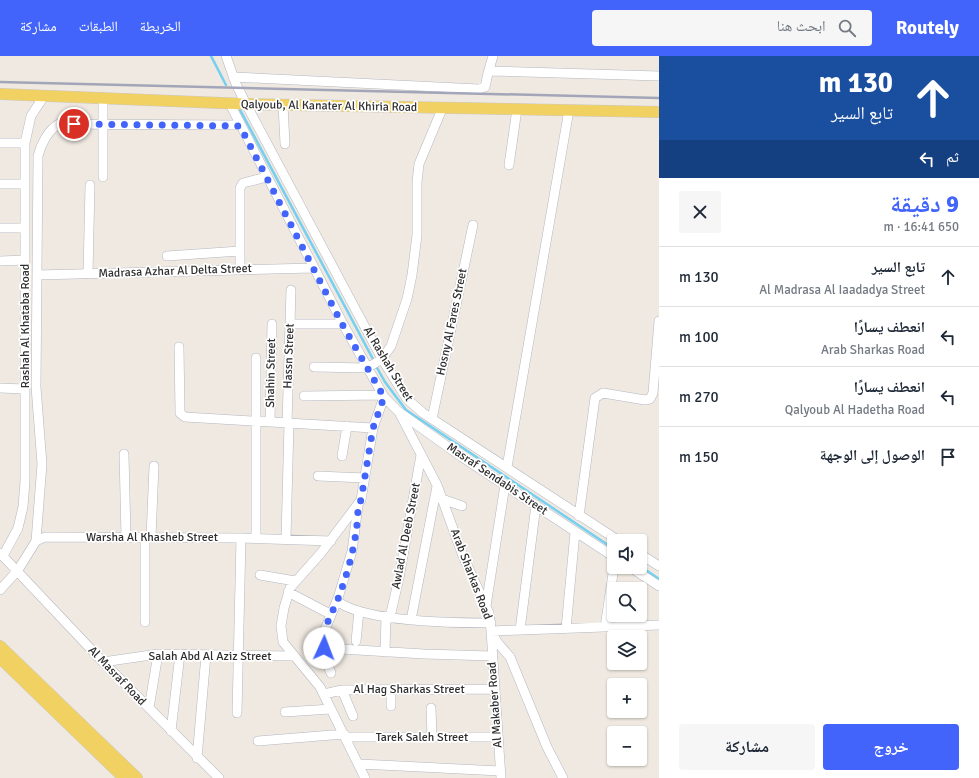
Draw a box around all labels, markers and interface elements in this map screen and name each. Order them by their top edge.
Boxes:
search box [592,10,872,46]
text: Routely [896,16,959,40]
text: ابحث هنا [777,17,826,35]
icon: search [836,17,858,39]
text: مشاركة [20,18,57,35]
text: الطبقات [79,18,118,35]
text: الخريطة [140,18,181,35]
text: 130 m [819,66,893,100]
icon: ahead [907,72,959,124]
street label: Qalyoub, Al Kanater Al Khiria Road [241,97,417,115]
text: تابع السير [831,102,893,124]
pin [57,107,91,141]
icon: arrive [63,113,85,135]
icon: left [916,148,938,170]
text: ثم [946,148,959,166]
text: 9 دقيقة [890,189,959,219]
button: close [679,191,721,233]
text: 650 m · 16:41 [883,219,959,235]
text: تابع السير [872,258,925,276]
street label: Madrasa Azhar Al Delta Street [98,261,252,281]
street label: Rashah Al Khataba Road [18,264,33,388]
icon: ahead [937,266,959,288]
street label: Hosny Al Fares Street [433,267,471,377]
text: 130 m [679,268,719,286]
text: Al Madrasa Al Iaadadya Street [759,282,925,298]
text: انعطف يسارًا [854,318,925,336]
street label: Hassn Street [280,323,298,389]
street label: Al Rashah Street [360,324,416,404]
icon: left [937,326,959,348]
text: 100 m [679,328,719,346]
street label: Shahin Street [263,338,279,408]
text: Arab Sharkas Road [821,342,925,358]
text: انعطف يسارًا [854,378,925,396]
icon: left [937,386,959,408]
text: 270 m [679,388,719,406]
text: Qalyoub Al Hadetha Road [785,402,925,418]
street label: Masraf Sendabis Street [444,440,550,518]
text: الوصول إلى الوجهة [820,446,925,464]
icon: arrive [937,446,959,468]
text: 150 m [679,448,719,466]
street label: Awlad Al Deeb Street [388,482,424,590]
street label: Arab Sharkas Road [447,526,495,622]
street label: Warsha Al Khasheb Street [86,530,218,545]
map controls [607,534,647,766]
button: sound [607,534,647,574]
button: search [607,582,647,622]
position arrow [303,627,345,669]
button: layers [607,630,647,670]
street label: Al Masraf Road [85,643,149,709]
street label: Salah Abd Al Aziz Street [149,649,271,664]
street label: Al Makaber Road [485,661,505,749]
button: + [607,678,647,718]
street label: Al Hag Sharkas Street [353,682,465,697]
button: مشاركة [679,724,815,770]
button: خروج [823,724,959,770]
button: − [607,726,647,766]
street label: Tarek Saleh Street [376,730,468,745]

